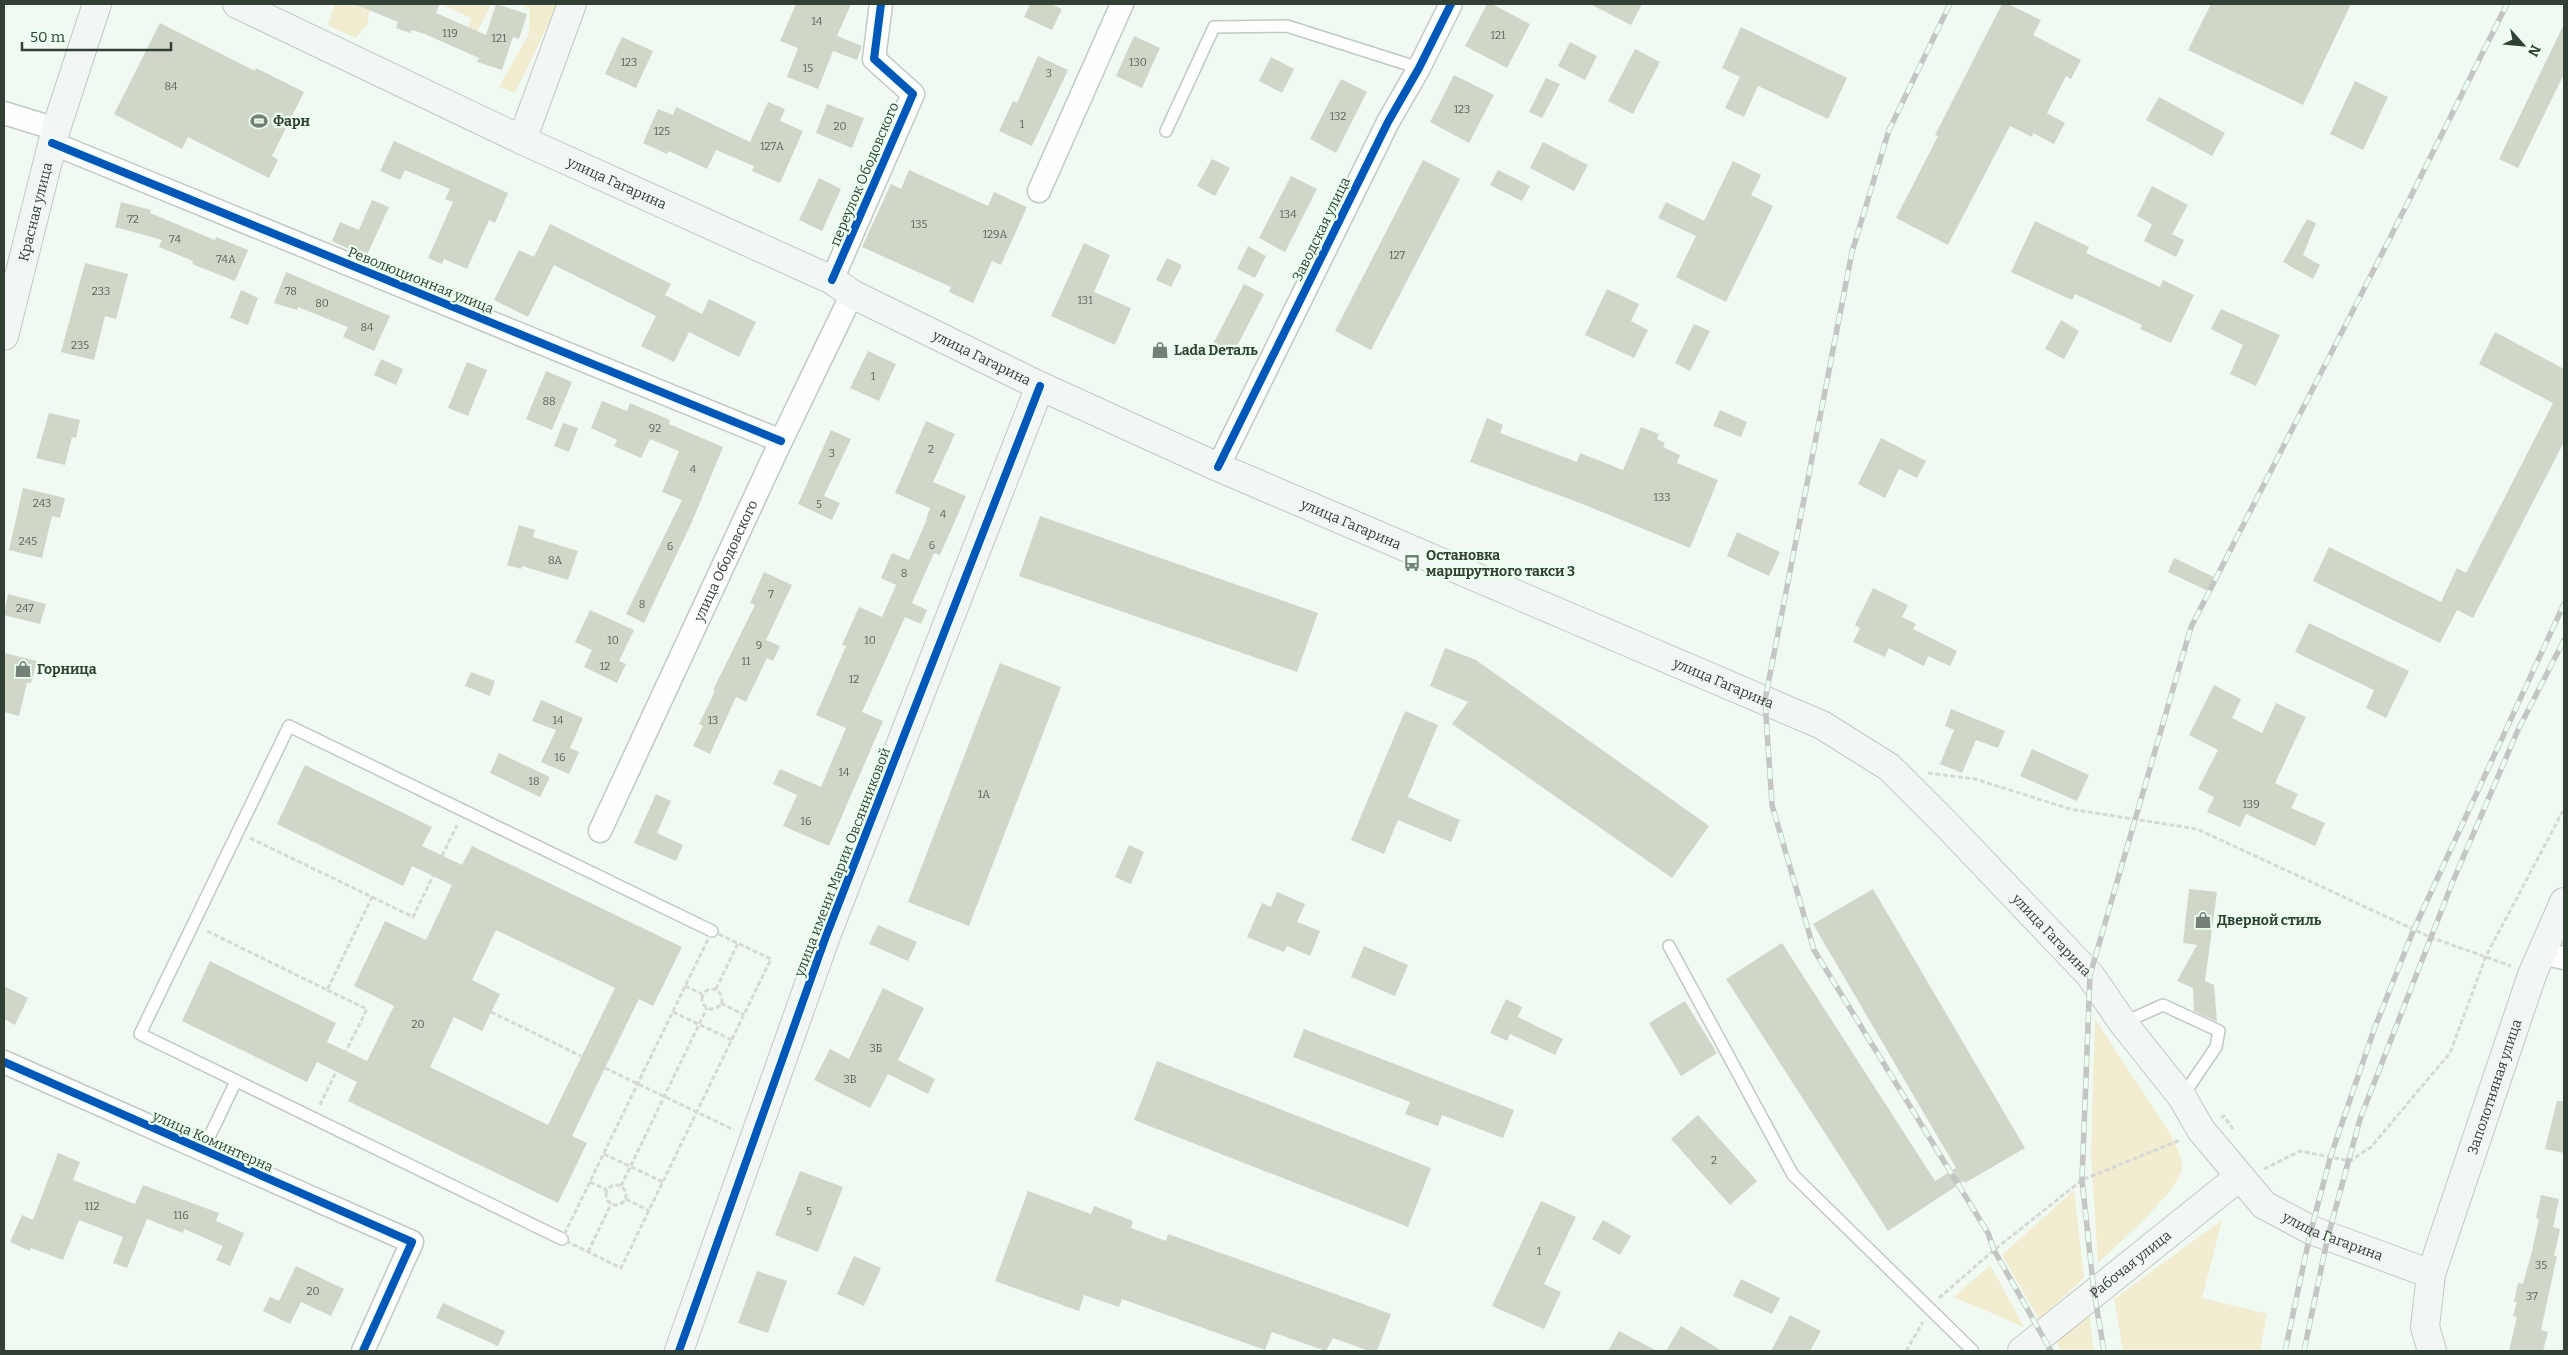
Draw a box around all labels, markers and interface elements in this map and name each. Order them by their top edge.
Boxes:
house number: 14 [812,15,823,28]
scale bar [22,20,171,52]
north arrow [2498,20,2548,70]
house number: 119 [442,27,458,40]
text: 50 m [30,28,66,46]
house number: 121 [1491,29,1506,42]
house number: 121 [492,32,507,45]
text: N [2524,42,2544,60]
house number: 123 [621,56,637,69]
house number: 130 [1129,56,1147,69]
house number: 15 [803,62,813,75]
house number: 3 [1046,67,1052,80]
house number: 84 [164,80,178,93]
street label: переулок Ободовского [826,100,903,249]
house number: 123 [1454,103,1470,116]
house number: 132 [1330,110,1346,123]
sports icon: Фарн [249,111,269,131]
place label: Фарн [273,113,310,130]
house number: 1 [1020,118,1025,131]
house number: 20 [833,120,847,133]
house number: 125 [654,125,670,138]
house number: 127А [760,140,784,153]
street label: улица Гагарина [563,153,669,213]
street label: Красная улица [15,160,56,263]
street label: Заводская улица [1289,174,1354,284]
house number: 134 [1279,208,1297,221]
house number: 72 [127,213,139,226]
house number: 135 [911,218,927,231]
house number: 129А [983,228,1008,241]
house number: 74 [169,233,181,246]
street label: Революционная улица [345,243,497,318]
house number: 127 [1389,249,1405,262]
house number: 74А [216,253,236,266]
house number: 233 [92,285,110,298]
house number: 78 [285,285,297,298]
house number: 131 [1077,294,1093,307]
house number: 80 [315,297,329,310]
house number: 84 [360,321,374,334]
street label: улица Гагарина [929,326,1034,389]
house number: 235 [71,339,89,352]
shop icon: Lada Dеталь [1150,340,1170,360]
place label: Lada Dеталь [1174,342,1258,359]
house number: 1 [871,370,876,383]
house number: 88 [542,395,556,408]
house number: 92 [649,422,661,435]
house number: 2 [928,443,934,456]
house number: 3 [829,447,835,460]
house number: 4 [690,463,697,476]
house number: 133 [1654,491,1670,504]
street label: улица Гагарина [1297,495,1404,553]
house number: 243 [33,497,51,510]
street label: улица Ободовского [690,497,761,625]
house number: 5 [816,498,822,511]
house number: 4 [940,508,947,521]
house number: 245 [19,535,37,548]
house number: 6 [929,539,935,552]
house number: 6 [667,540,673,553]
place label: Остановка маршрутного такси 3 [1426,547,1575,580]
bus stop icon: Остановка маршрутного такси 3 [1402,553,1422,573]
house number: 8А [548,554,562,567]
house number: 8 [901,567,907,580]
house number: 7 [768,588,774,601]
house number: 8 [639,598,645,611]
house number: 247 [16,602,34,615]
house number: 10 [607,634,619,647]
house number: 10 [864,634,876,647]
house number: 9 [756,639,762,652]
street label: улица Гагарина [1670,654,1776,712]
house number: 11 [742,655,751,668]
shop icon: Горница [13,659,33,679]
house number: 12 [600,660,610,673]
place label: Горница [37,661,97,678]
house number: 12 [849,673,859,686]
house number: 14 [553,714,564,727]
house number: 13 [708,714,718,727]
street label: улица имени Марии Овсянниковой [790,745,894,980]
house number: 16 [555,751,565,764]
house number: 14 [839,766,850,779]
house number: 18 [528,775,540,788]
house number: 1А [978,788,990,801]
house number: 139 [2242,798,2260,811]
house number: 16 [801,815,811,828]
street label: улица Гагарина [2008,890,2095,980]
shop icon: Дверной стиль [2193,910,2213,930]
place label: Дверной стиль [2217,912,2322,929]
street label: Заполотняная улица [2464,1017,2526,1157]
house number: 20 [411,1018,425,1031]
house number: 3Б [870,1042,883,1055]
house number: 3В [843,1073,857,1086]
street label: улица Коминтерна [149,1107,276,1176]
house number: 2 [1711,1154,1717,1167]
house number: 112 [85,1200,99,1213]
house number: 5 [806,1205,812,1218]
street label: улица Гагарина [2278,1208,2386,1265]
house number: 116 [173,1209,189,1222]
street label: Рабочая улица [2087,1227,2175,1302]
house number: 1 [1537,1245,1542,1258]
house number: 35 [2535,1259,2547,1272]
house number: 20 [306,1285,320,1298]
house number: 37 [2526,1290,2538,1303]

